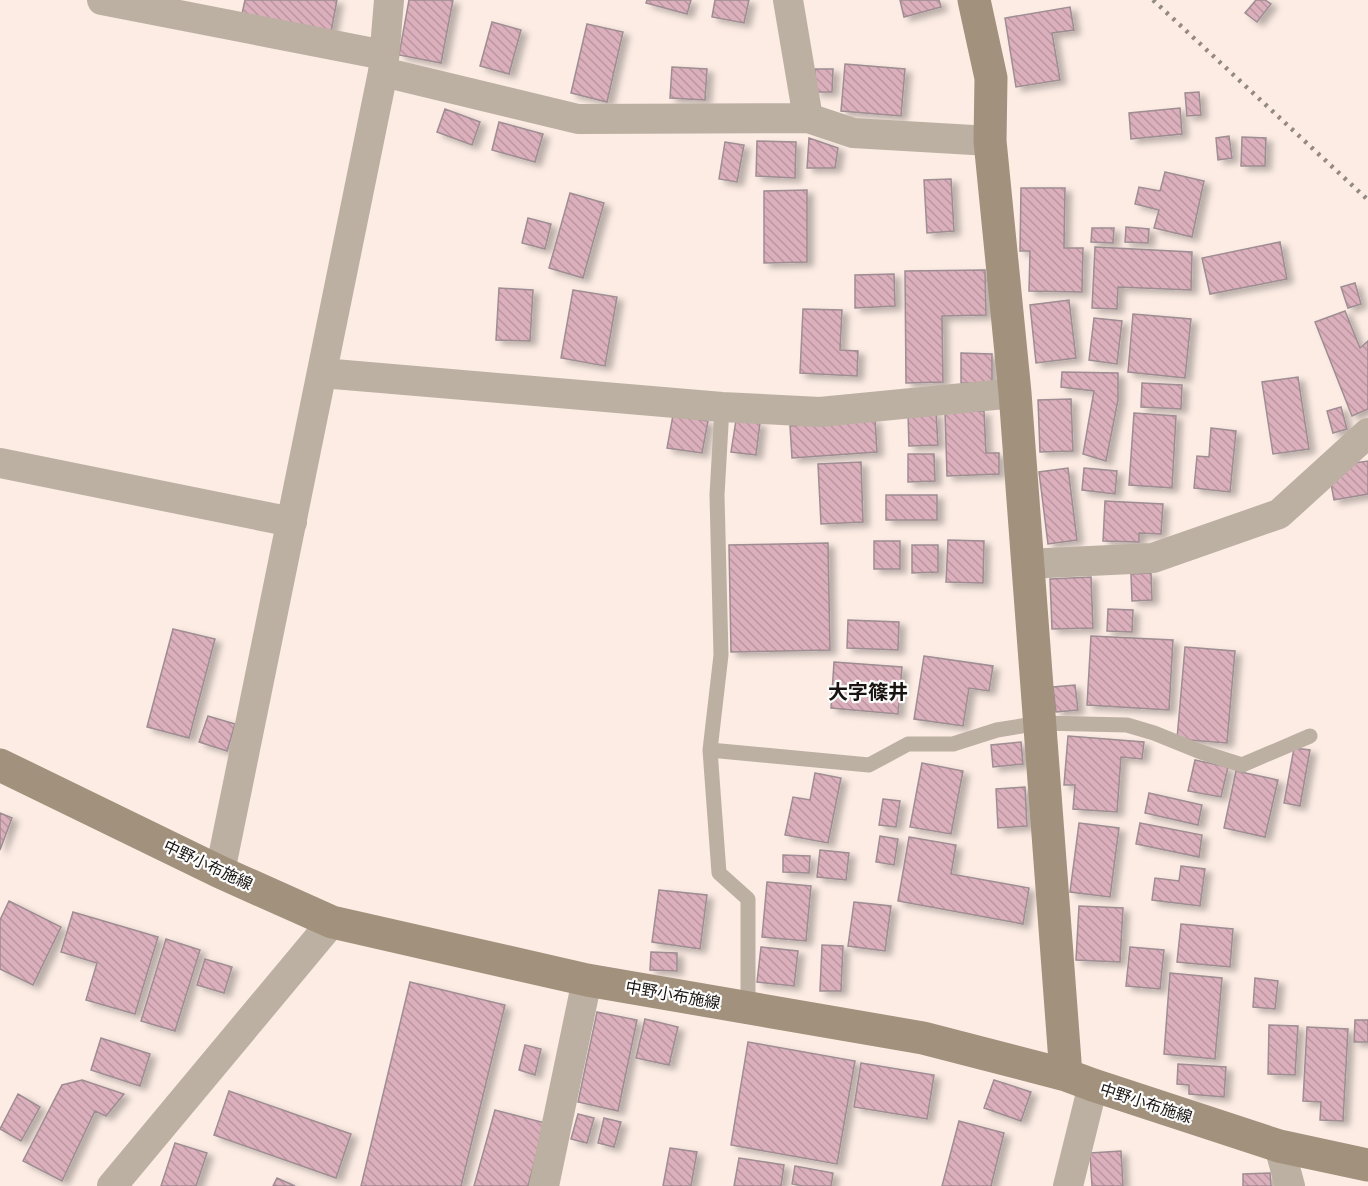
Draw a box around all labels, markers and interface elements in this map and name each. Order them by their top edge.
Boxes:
district label: 大字篠井 [828,680,908,704]
street label: 中野小布施線 [160,836,256,894]
street label: 中野小布施線 [624,977,722,1013]
street label: 中野小布施線 [1097,1079,1195,1127]

